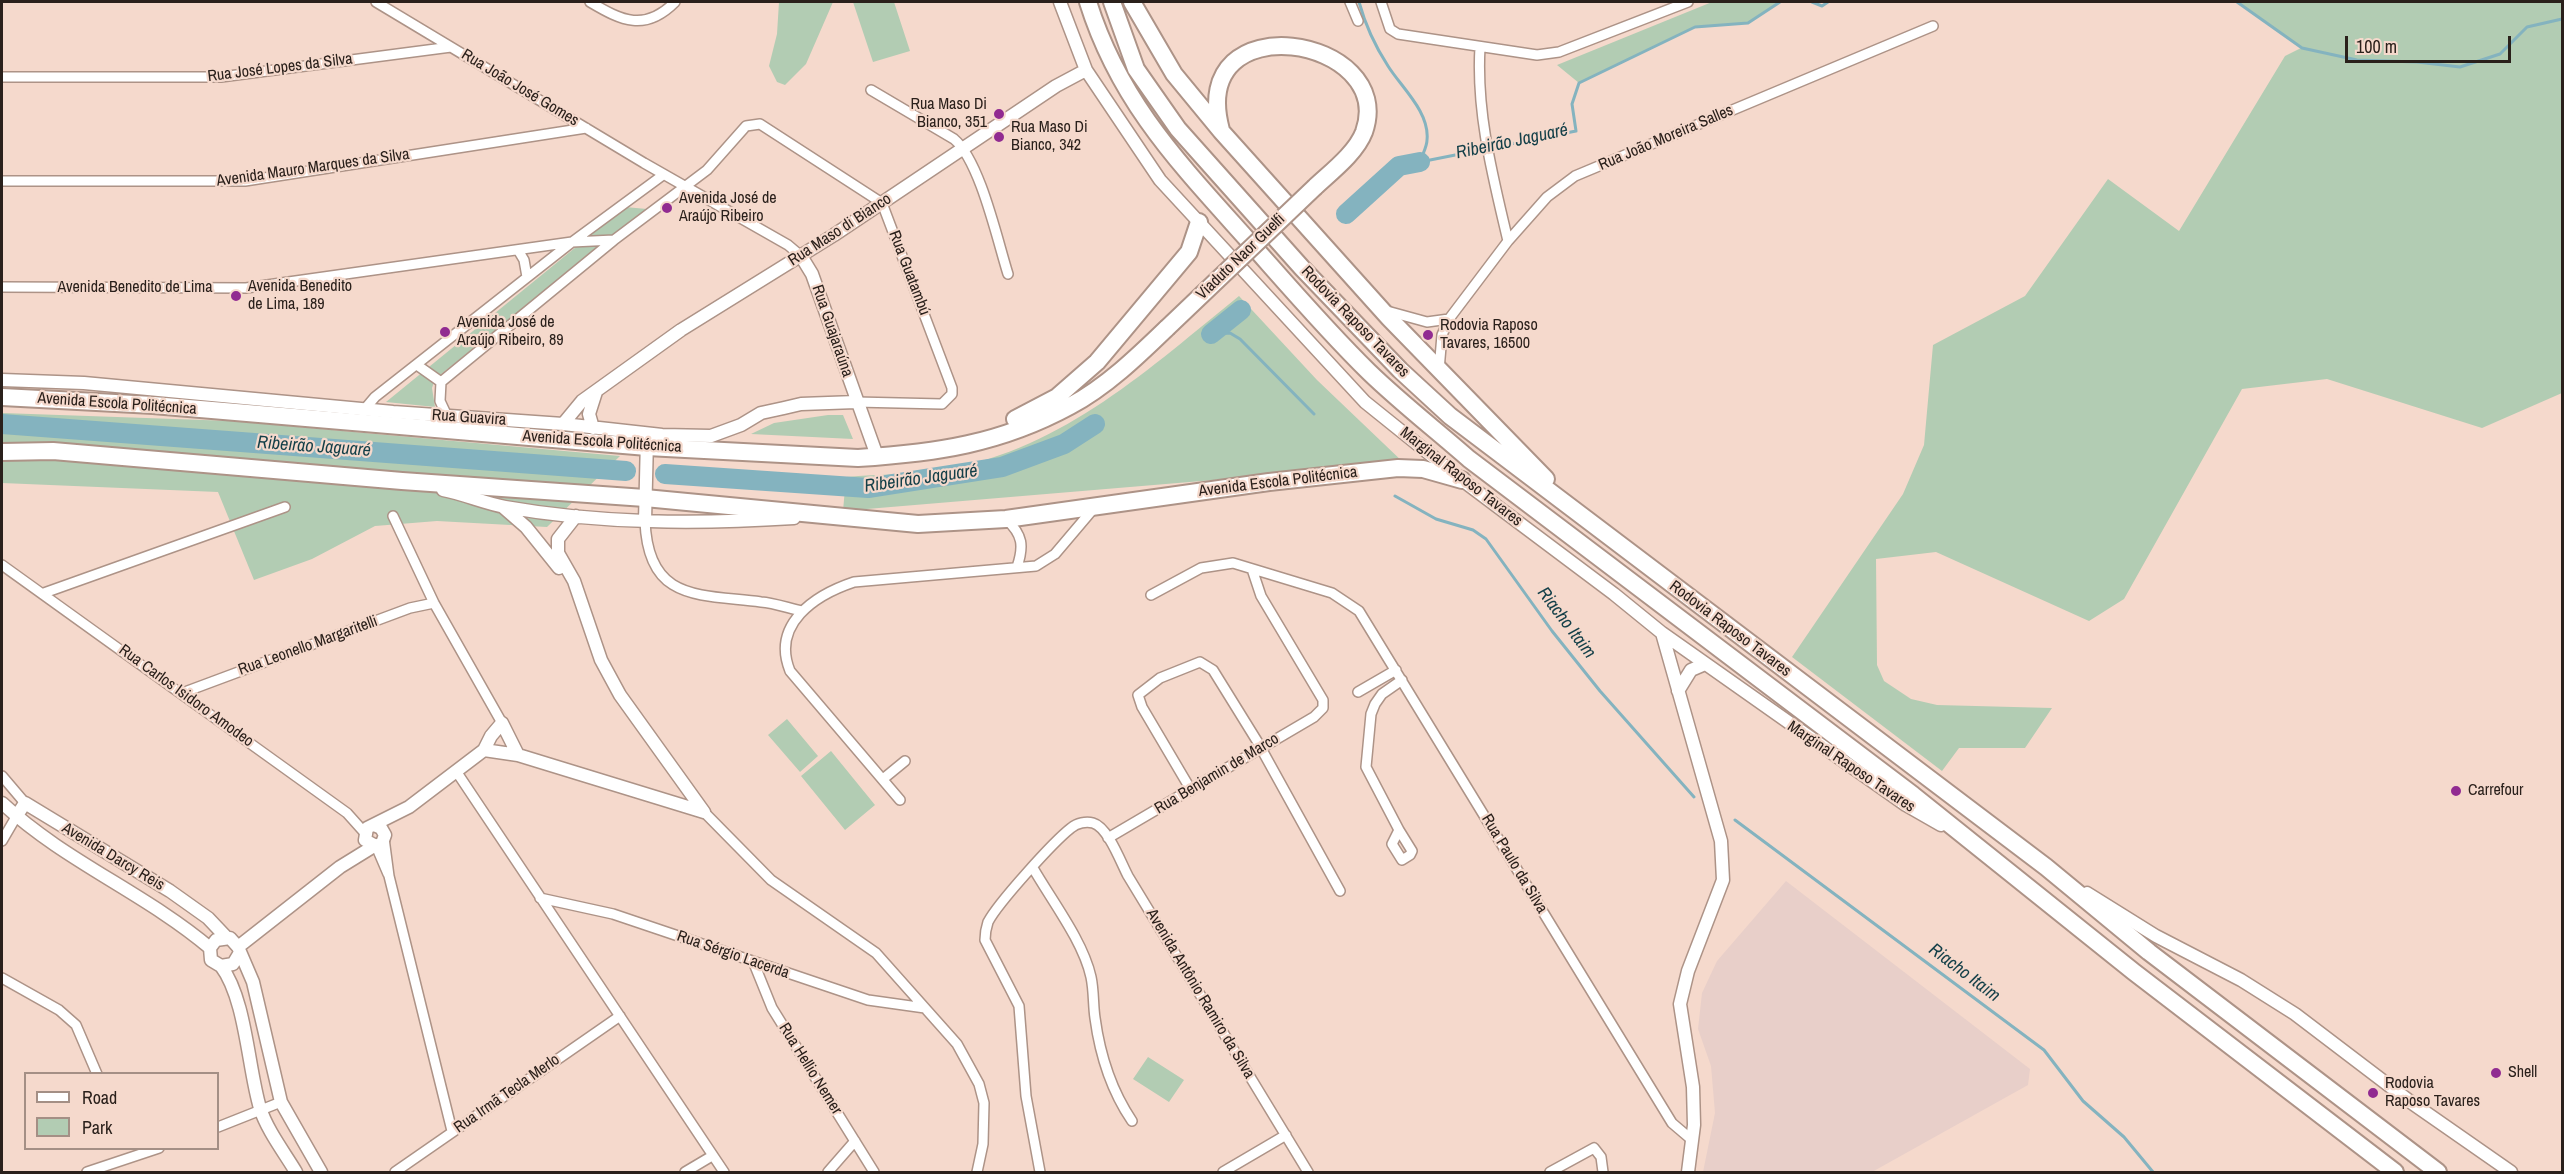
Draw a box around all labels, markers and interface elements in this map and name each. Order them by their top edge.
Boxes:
scale bar [2348,24,2514,62]
text: 100 m [2356,34,2397,59]
street label: Rua João José Gomes [458,45,582,131]
street label: Rua José Lopes da Silva [206,50,354,86]
place label: Rua Maso Di Bianco, 351 [910,95,987,133]
street label: Rua João Moreira Salles [1596,101,1736,175]
marker: Rua Maso Di Bianco, 351 [992,107,1006,121]
place label: Rua Maso Di Bianco, 342 [1011,118,1088,156]
water label: Ribeirão Jaguaré [1454,120,1570,164]
marker: Rua Maso Di Bianco, 342 [992,130,1006,144]
street label: Avenida Mauro Marques da Silva [215,145,411,191]
place label: Avenida José de Araújo Ribeiro [679,189,777,227]
street label: Rua Maso di Bianco [785,190,895,270]
marker: Avenida José de Araújo Ribeiro [660,201,674,215]
street label: Viaduto Naor Guelfi [1193,210,1289,304]
street label: Rua Guatambú [884,228,934,318]
street label: Rodovia Raposo Tavares [1297,262,1413,382]
place label: Avenida Benedito de Lima, 189 [248,277,352,315]
street label: Avenida Benedito de Lima [57,278,213,298]
street label: Rua Guajaraúna [807,282,857,380]
marker: Avenida Benedito de Lima, 189 [229,289,243,303]
place label: Avenida José de Araújo Ribeiro, 89 [457,313,563,351]
place label: Rodovia Raposo Tavares, 16500 [1440,316,1538,354]
marker: Avenida José de Araújo Ribeiro, 89 [438,325,452,339]
marker: Rodovia Raposo Tavares, 16500 [1421,328,1435,342]
street label: Avenida Escola Politécnica [37,389,197,419]
street label: Rua Guavira [431,406,507,430]
street label: Marginal Raposo Tavares [1396,423,1526,531]
street label: Avenida Escola Politécnica [522,427,682,457]
water label: Ribeirão Jaguaré [256,432,372,462]
water label: Ribeirão Jaguaré [863,460,979,498]
street label: Avenida Escola Politécnica [1198,463,1358,501]
street label: Rodovia Raposo Tavares [1665,577,1795,681]
water label: Riacho Itaim [1532,583,1600,663]
street label: Rua Leonello Margaritelli [236,612,380,680]
street label: Rua Carlos Isidoro Amodeo [115,641,257,751]
street label: Marginal Raposo Tavares [1784,717,1918,817]
street label: Rua Benjamin de Marco [1151,729,1283,819]
place label: Carrefour [2468,781,2523,801]
marker: Carrefour [2449,784,2463,798]
street label: Rua Paulo da Silva [1477,811,1551,917]
street label: Avenida Darcy Reis [58,819,168,895]
street label: Avenida Antônio Ramiro da Silva [1142,906,1258,1082]
street label: Rua Sérgio Lacerda [674,927,792,983]
water label: Riacho Itaim [1924,939,2004,1007]
street label: Rua Hellio Nemer [774,1020,846,1118]
street label: Rua Irmã Tecla Merlo [450,1050,564,1138]
place label: Shell [2508,1063,2537,1083]
marker: Shell [2489,1066,2503,1080]
legend [24,1072,219,1150]
place label: Rodovia Raposo Tavares [2385,1074,2480,1112]
text: Road [82,1085,117,1110]
marker: Rodovia Raposo Tavares [2366,1086,2380,1100]
text: Park [82,1115,112,1140]

